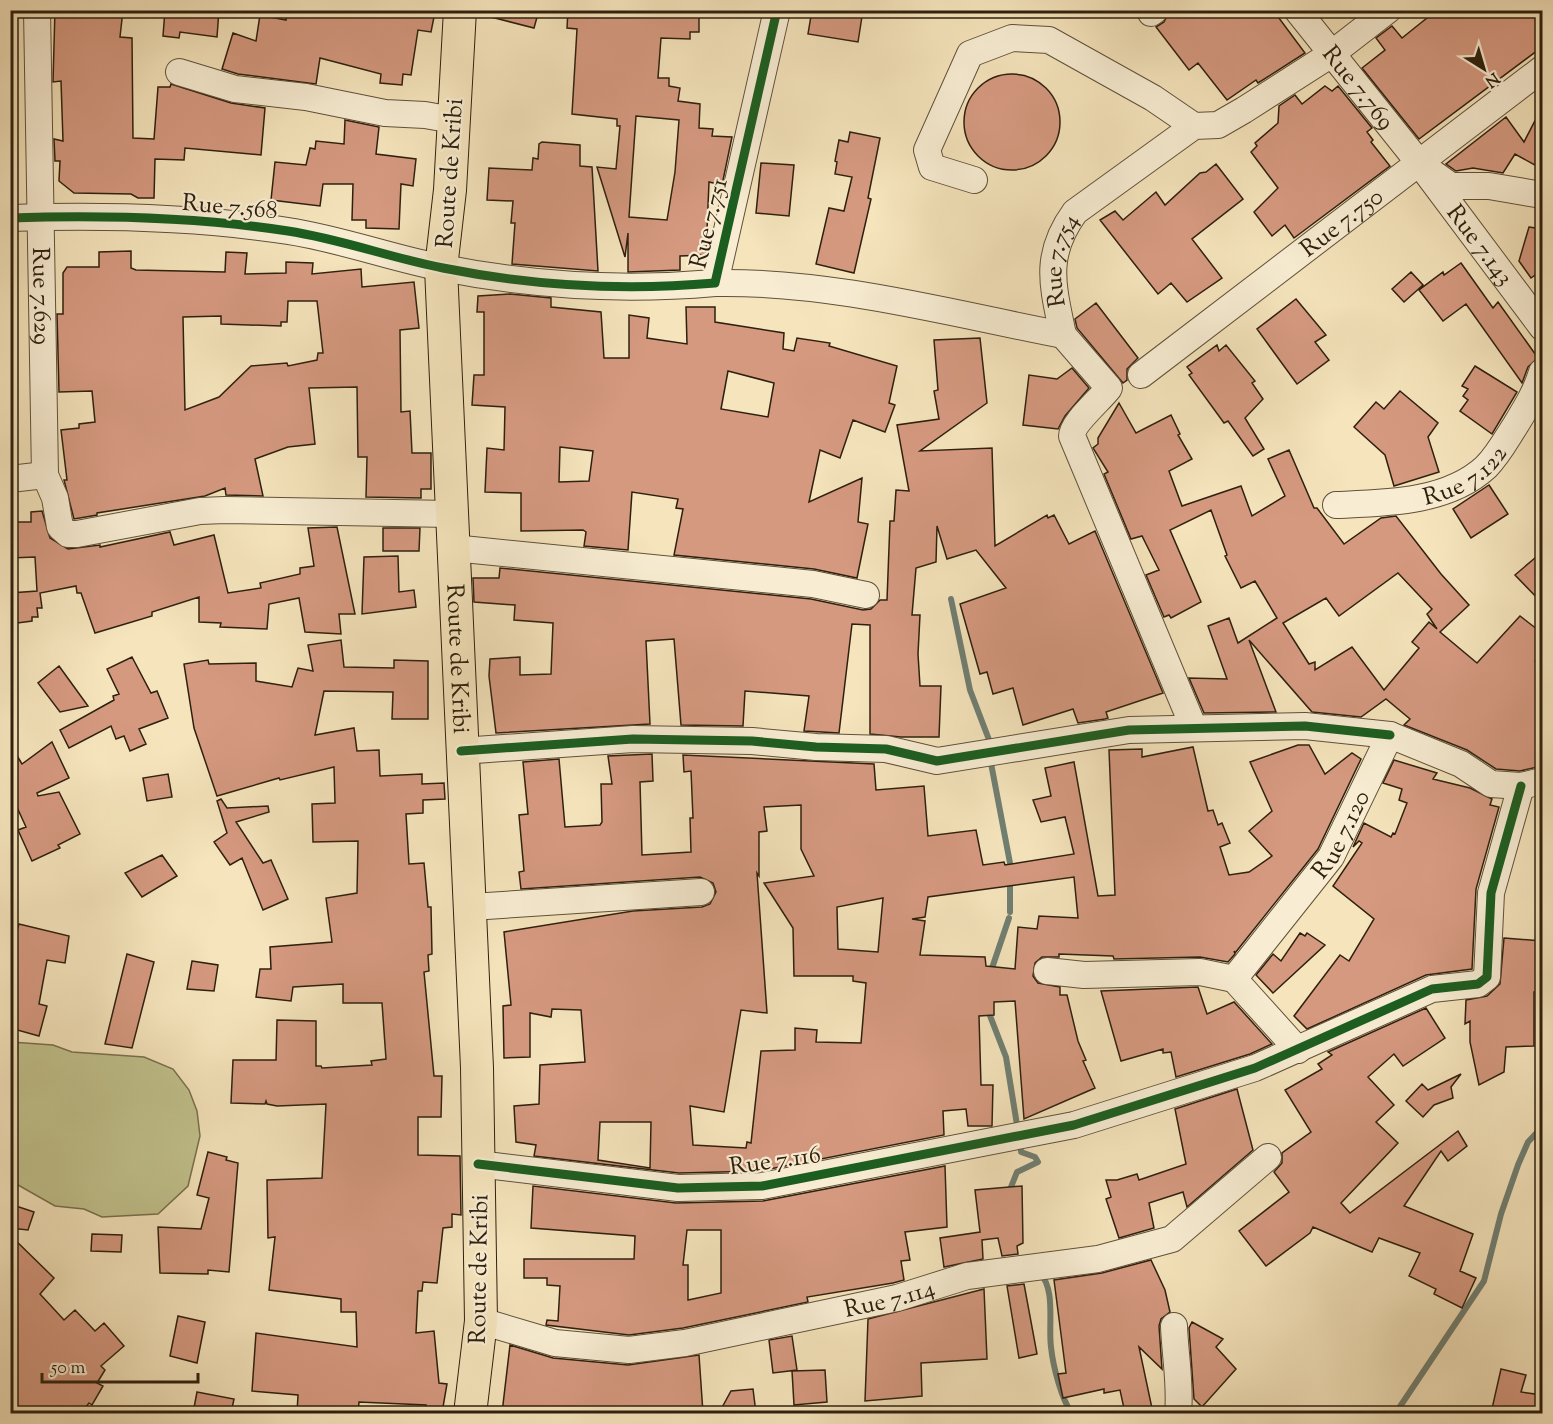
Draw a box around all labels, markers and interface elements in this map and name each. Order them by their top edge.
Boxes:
street label: Rue 7.769 [1313,39,1401,138]
north arrow [1454,39,1514,99]
text: N [1479,66,1504,92]
street label: Route de Kribi [429,97,473,249]
street label: Rue 7.751 [682,175,738,272]
street label: Rue 7.750 [1294,181,1391,267]
street label: Rue 7.568 [181,187,279,229]
street label: Rue 7.143 [1437,198,1521,294]
street label: Rue 7.754 [1038,208,1088,310]
street label: Rue 7.629 [22,247,58,345]
street label: Rue 7.122 [1420,440,1517,516]
street label: Route de Kribi [436,583,477,735]
street label: Rue 7.120 [1305,785,1380,887]
street label: Rue 7.116 [727,1139,823,1185]
street label: Route de Kribi [462,1194,498,1344]
street label: Rue 7.114 [841,1272,939,1328]
scale bar [42,1346,198,1384]
text: 50 m [50,1356,86,1382]

